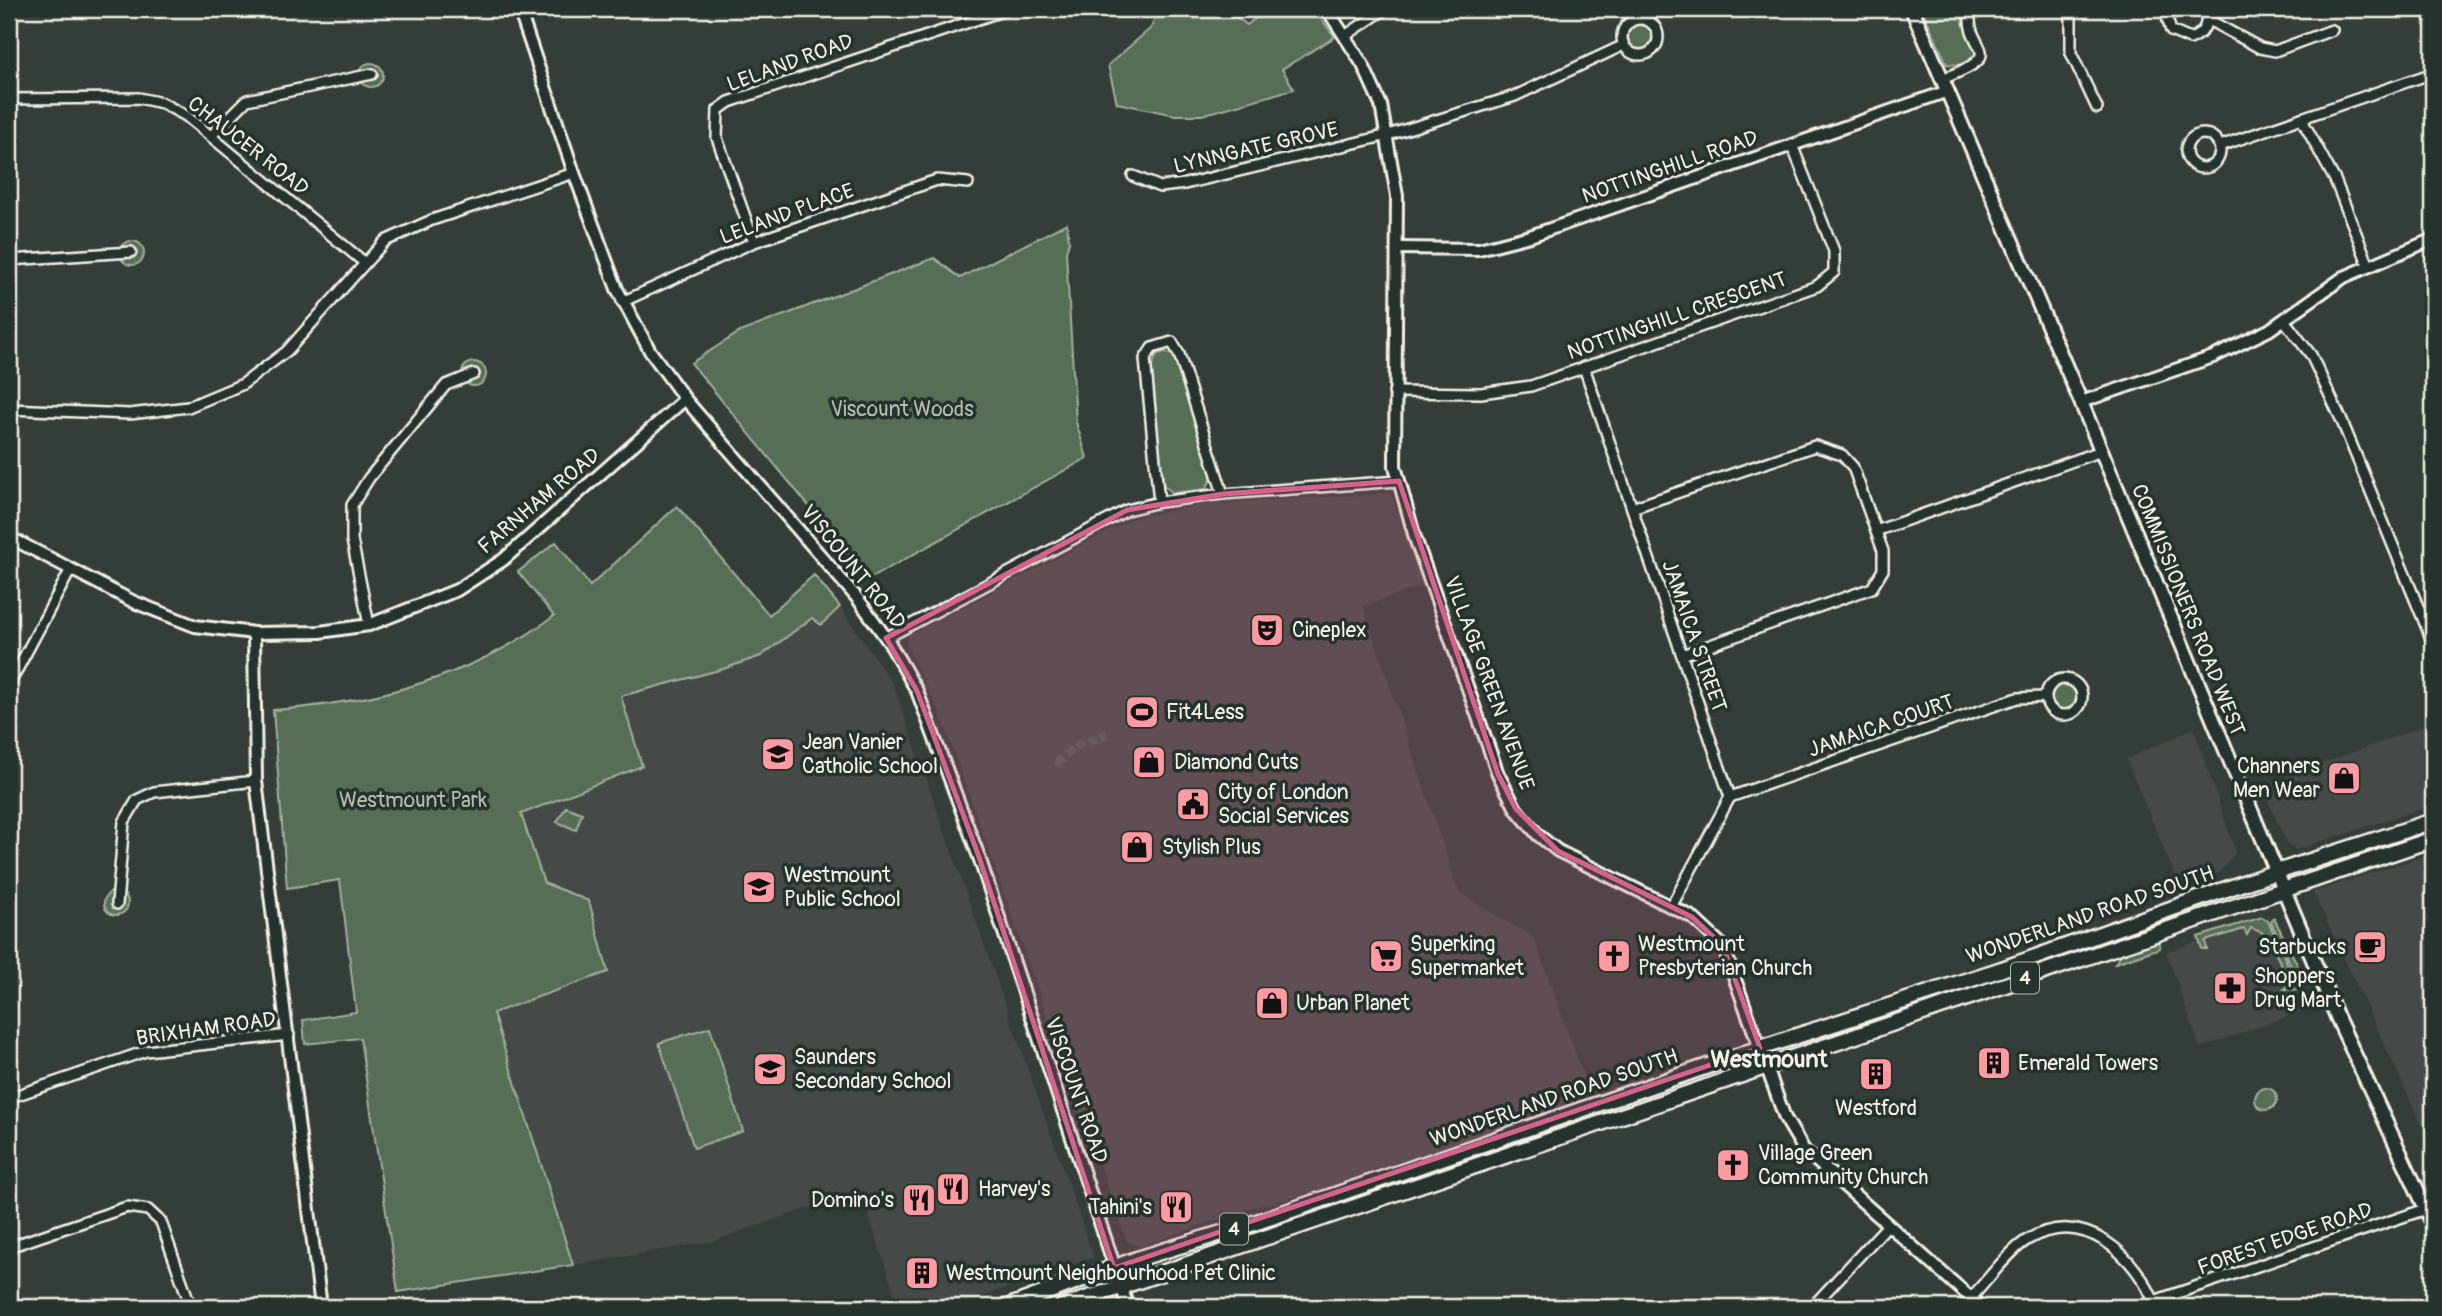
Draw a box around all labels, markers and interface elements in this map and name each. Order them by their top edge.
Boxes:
street label: LELAND ROAD [723,28,857,98]
street label: CHAUCER ROAD [182,90,314,202]
street label: LYNNGATE GROVE [1171,116,1341,180]
street label: NOTTINGHILL ROAD [1579,124,1761,210]
street label: LELAND PLACE [716,177,858,251]
street label: NOTTINGHILL CRESCENT [1564,266,1791,366]
park label: Viscount Woods [830,396,974,423]
street label: FARNHAM ROAD [472,442,606,560]
street label: COMMISSIONERS ROAD WEST [2125,480,2251,740]
street label: VISCOUNT ROAD [794,499,912,635]
street label: JAMAICA STREET [1655,556,1733,716]
street label: VILLAGE GREEN AVENUE [1438,572,1540,794]
theatre icon: Cineplex [1248,611,1286,649]
place label: Cineplex [1292,617,1367,644]
street label: JAMAICA COURT [1804,688,1958,764]
sports icon: Fit4Less [1123,693,1161,731]
place label: Fit4Less [1166,699,1245,726]
place label: Jean Vanier Catholic School [802,729,938,780]
school or university icon: Jean Vanier Catholic School [759,735,797,773]
shop icon: Diamond Cuts [1130,743,1168,781]
place label: Diamond Cuts [1174,749,1299,776]
place label: Channers Men Wear [2233,753,2321,804]
shop icon: Channers Men Wear [2325,759,2363,797]
place label: City of London Social Services [1218,779,1350,830]
public building icon: City of London Social Services [1174,785,1212,823]
park label: Westmount Park [339,787,487,814]
shop icon: Stylish Plus [1118,828,1156,866]
place label: Stylish Plus [1162,834,1261,861]
street label: WONDERLAND ROAD SOUTH [1963,860,2217,970]
place label: Westmount Public School [784,862,901,913]
school or university icon: Westmount Public School [740,868,778,906]
cafe icon: Starbucks [2351,928,2389,966]
place label: Superking Supermarket [1410,931,1525,982]
place label: Westmount Presbyterian Church [1638,931,1812,982]
place label: Starbucks [2258,934,2347,961]
supermarket icon: Superking Supermarket [1367,937,1405,975]
church icon: Westmount Presbyterian Church [1595,937,1633,975]
road number: 4 [2011,962,2039,994]
place label: Shoppers Drug Mart [2254,963,2342,1014]
pharmacy icon: Shoppers Drug Mart [2211,969,2249,1007]
shop icon: Urban Planet [1253,984,1291,1022]
place label: Urban Planet [1296,990,1410,1017]
street label: BRIXHAM ROAD [134,1006,278,1052]
street label: VISCOUNT ROAD [1038,1013,1114,1167]
street label: WONDERLAND ROAD SOUTH [1427,1043,1681,1153]
place label: Saunders Secondary School [794,1044,952,1095]
building icon: Emerald Towers [1975,1044,2013,1082]
district label: Westmount [1711,1045,1828,1074]
school or university icon: Saunders Secondary School [751,1050,789,1088]
place label: Emerald Towers [2018,1050,2159,1077]
building icon: Westford [1857,1055,1895,1093]
place label: Westford [1835,1095,1917,1122]
place label: Village Green Community Church [1758,1140,1928,1191]
church icon: Village Green Community Church [1714,1146,1752,1184]
restaurant icon: Harvey's [934,1170,972,1208]
place label: Harvey's [978,1176,1051,1203]
restaurant icon: Domino's [900,1181,938,1219]
place label: Domino's [811,1187,895,1214]
restaurant icon: Tahini's [1157,1188,1195,1226]
place label: Tahini's [1089,1194,1153,1221]
street label: FOREST EDGE ROAD [2194,1196,2376,1282]
road number: 4 [1220,1214,1248,1245]
building icon: Westmount Neighbourhood Pet Clinic [903,1254,941,1292]
place label: Westmount Neighbourhood Pet Clinic [946,1260,1276,1287]

